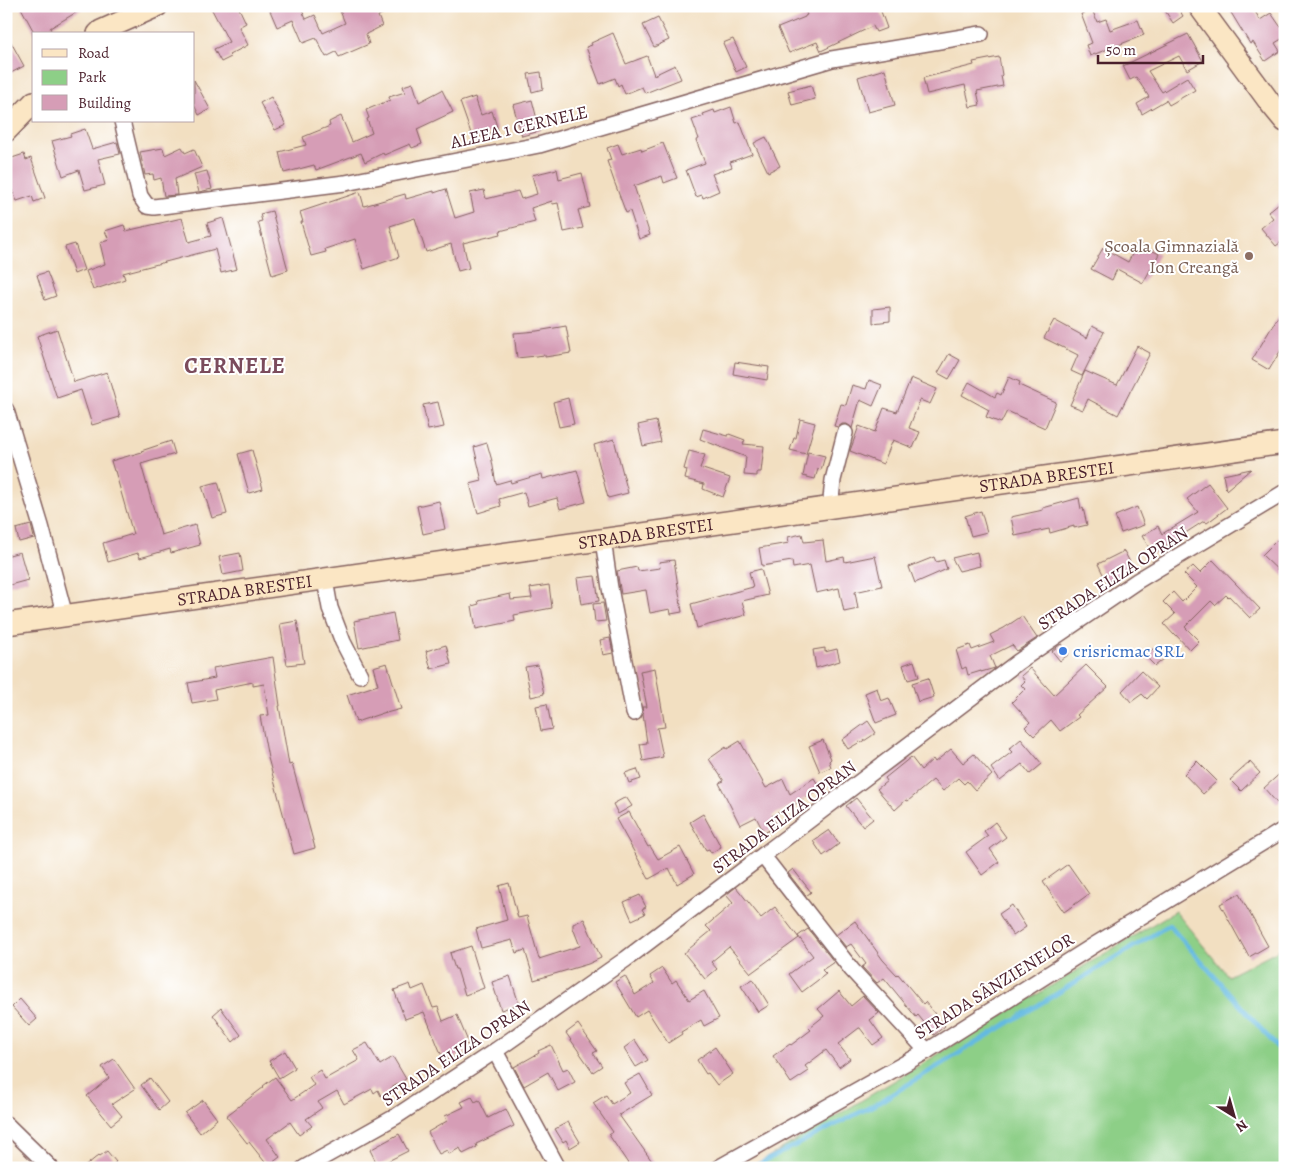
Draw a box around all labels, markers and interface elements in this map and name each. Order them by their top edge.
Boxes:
legend [32,32,195,122]
scale bar [1098,32,1204,64]
text: 50 m [1106,40,1136,60]
text: Road [78,43,110,63]
text: Park [78,67,107,87]
text: Building [78,93,131,113]
street label: ALEEA 1 CERNELE [447,100,590,155]
place label: Școala Gimnazială Ion Creangă [1104,234,1240,279]
marker: Școala Gimnazială Ion Creangă [1243,250,1255,262]
district label: CERNELE [184,351,286,381]
street label: STRADA BRESTEI [977,455,1116,498]
street label: STRADA BRESTEI [576,512,715,555]
street label: STRADA ELIZA OPRAN [1033,520,1193,636]
street label: STRADA BRESTEI [175,569,314,612]
place label: crisricmac SRL [1073,639,1185,663]
marker: crisricmac SRL [1057,645,1069,657]
street label: STRADA ELIZA OPRAN [707,755,861,879]
street label: STRADA SÂNZIENELOR [910,927,1078,1045]
street label: STRADA ELIZA OPRAN [377,994,535,1112]
north arrow [1208,1092,1258,1142]
text: N [1232,1115,1251,1137]

